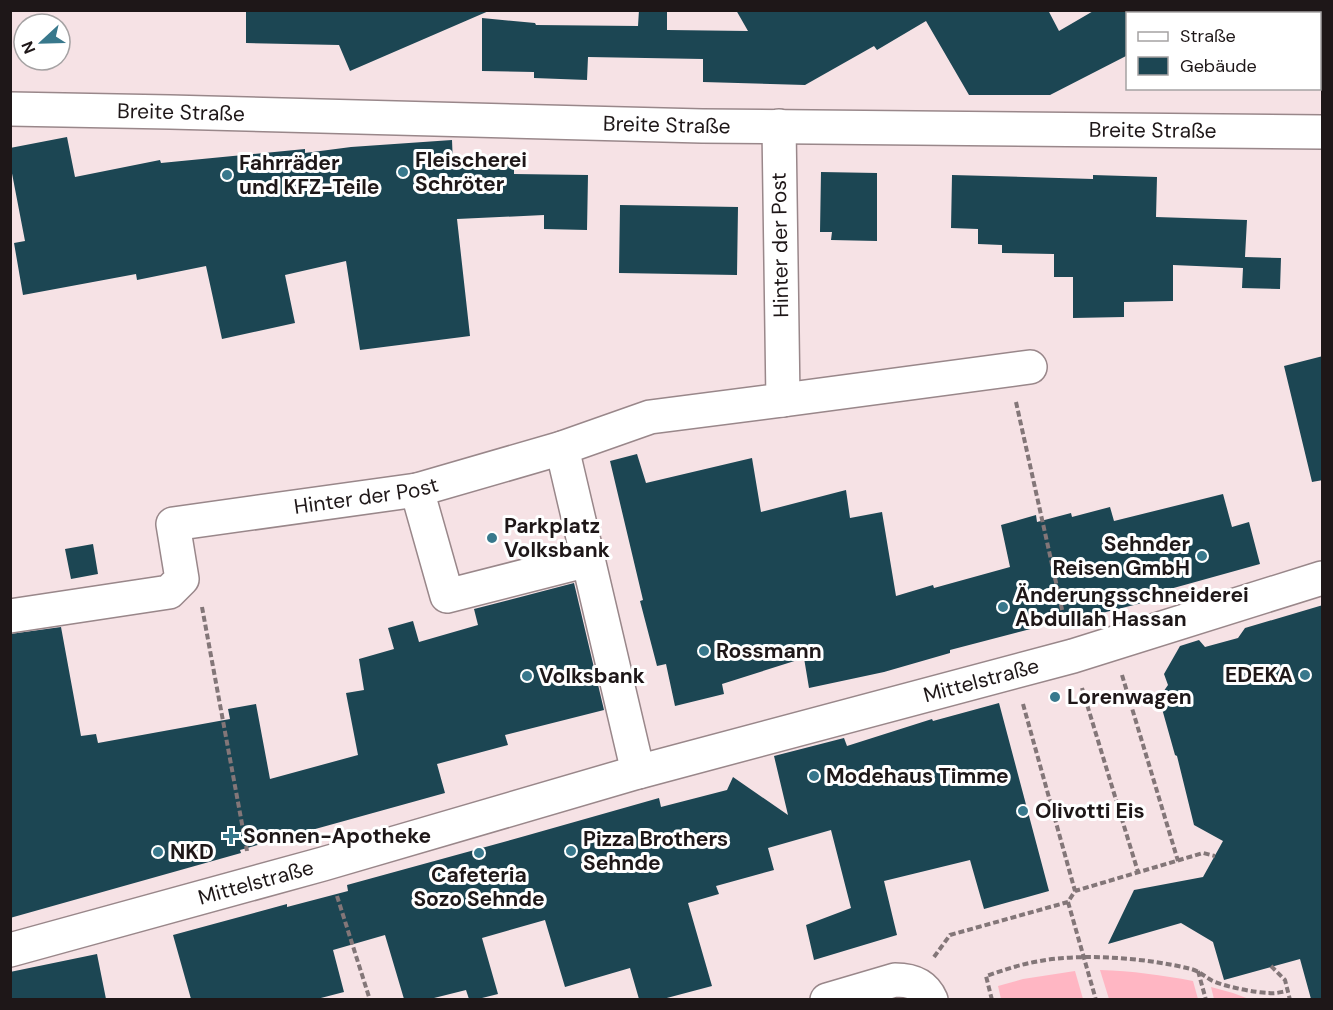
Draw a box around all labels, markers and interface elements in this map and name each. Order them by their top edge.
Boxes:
north arrow [12,12,72,72]
legend [1126,12,1321,90]
text: Straße [1180,24,1236,48]
text: N [17,38,40,57]
text: Gebäude [1180,54,1257,78]
street label: Breite Straße [117,97,245,128]
street label: Breite Straße [603,109,731,140]
street label: Breite Straße [1089,116,1217,145]
place label: Fleischerei Schröter [415,146,527,198]
place label: Fahrräder und KFZ-Teile [239,149,379,201]
marker: Fleischerei Schröter [396,165,410,179]
marker: Fahrräder und KFZ-Teile [220,168,234,182]
street label: Hinter der Post [765,172,795,318]
street label: Hinter der Post [292,471,442,521]
place label: Parkplatz Volksbank [504,512,610,564]
place label: Sehnder Reisen GmbH [1052,530,1190,582]
marker: Parkplatz Volksbank [485,531,499,545]
marker: Sehnder Reisen GmbH [1195,549,1209,563]
place label: Änderungsschneiderei Abdullah Hassan [1015,581,1249,633]
marker: Änderungsschneiderei Abdullah Hassan [996,600,1010,614]
place label: Rossmann [716,637,822,665]
marker: Rossmann [697,644,711,658]
street label: Mittelstraße [920,652,1042,709]
place label: EDEKA [1225,661,1293,689]
place label: Volksbank [539,662,645,690]
marker: EDEKA [1298,668,1312,682]
marker: Volksbank [520,669,534,683]
place label: Lorenwagen [1067,683,1192,711]
marker: Lorenwagen [1048,690,1062,704]
place label: Modehaus Timme [826,762,1009,790]
marker: Modehaus Timme [807,769,821,783]
place label: Olivotti Eis [1035,797,1145,825]
marker: Olivotti Eis [1016,804,1030,818]
place label: Sonnen-Apotheke [243,822,431,850]
place label: Pizza Brothers Sehnde [583,825,728,877]
marker: Sonnen-Apotheke [224,829,238,843]
place label: NKD [170,838,214,866]
marker: Pizza Brothers Sehnde [564,844,578,858]
marker: NKD [151,845,165,859]
marker: Cafeteria Sozo Sehnde [472,846,486,860]
street label: Mittelstraße [195,853,317,912]
place label: Cafeteria Sozo Sehnde [413,861,545,913]

